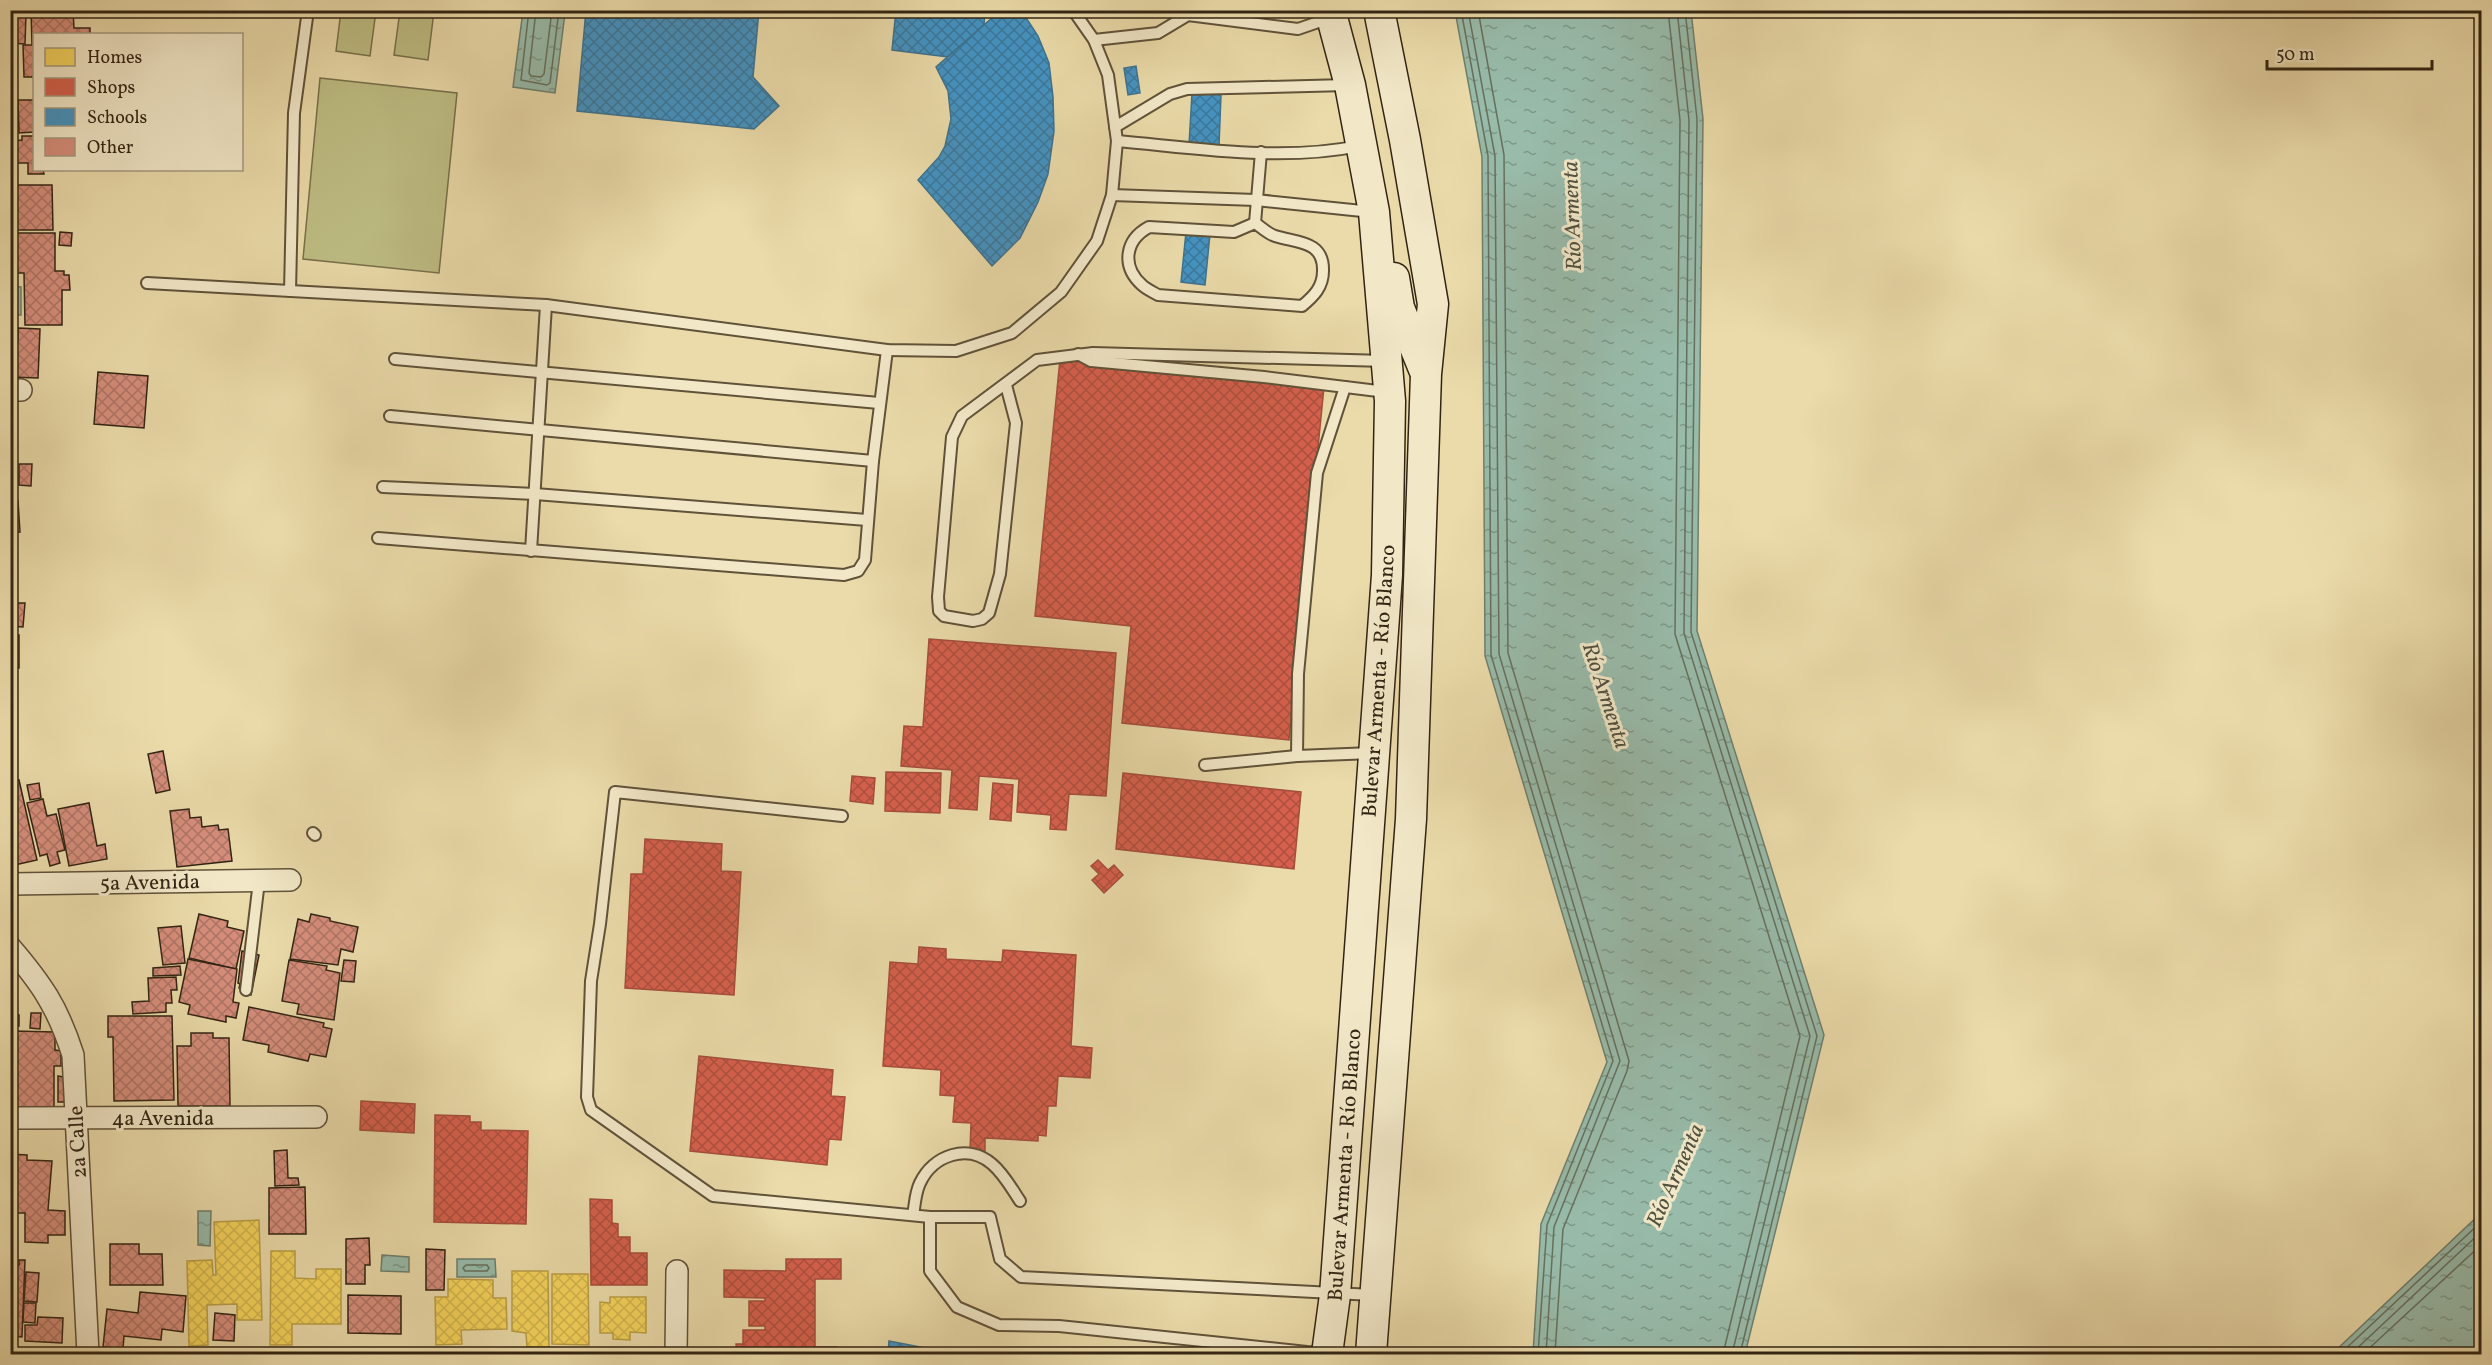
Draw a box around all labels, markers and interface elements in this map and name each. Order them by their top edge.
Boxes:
legend [33,33,243,171]
scale bar [2267,33,2432,71]
text: 50 m [2276,43,2315,68]
text: Homes [87,46,142,71]
text: Shops [87,76,135,101]
text: Schools [87,106,147,131]
text: Other [87,136,134,161]
water label: Río Armenta [1556,160,1591,271]
street label: Bulevar Armenta - Río Blanco [1355,544,1403,818]
water label: Río Armenta [1573,639,1636,753]
street label: 5a Avenida [100,868,200,899]
street label: Bulevar Armenta - Río Blanco [1321,1028,1369,1302]
street label: 2a Calle [62,1105,95,1179]
street label: 4a Avenida [112,1105,214,1134]
water label: Río Armenta [1640,1120,1713,1232]

